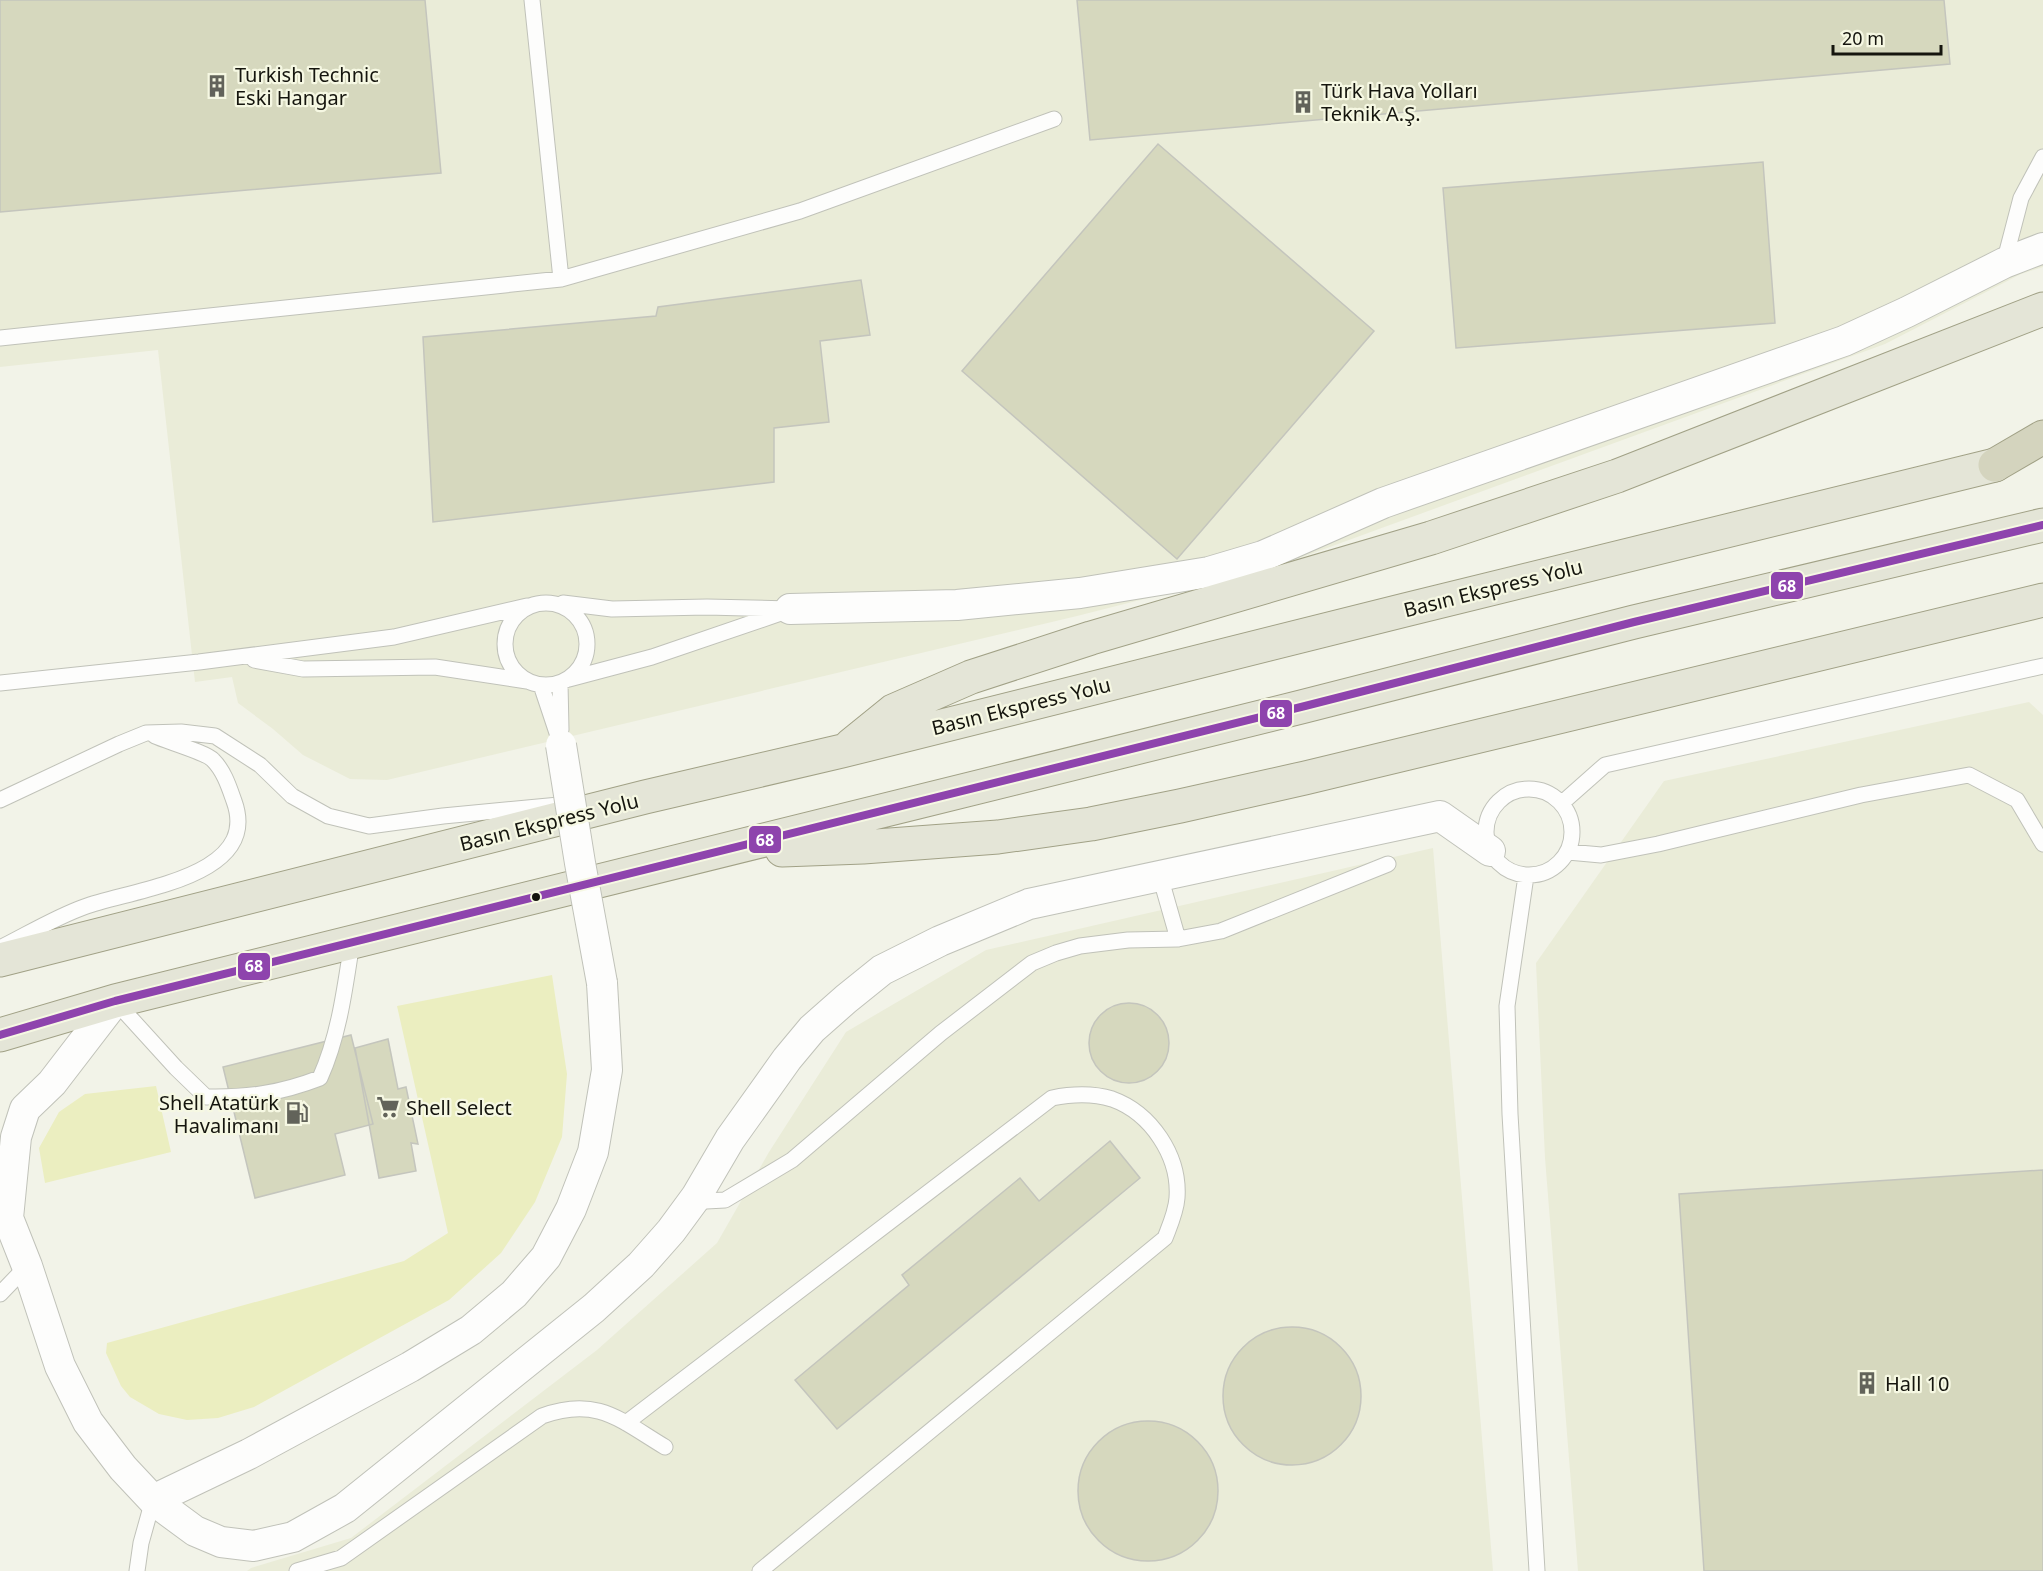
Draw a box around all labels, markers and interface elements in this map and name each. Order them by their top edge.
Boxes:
scale bar [1833,18,1941,56]
text: 20 m [1842,26,1884,50]
place label: Turkish Technic Eski Hangar [235,61,379,111]
building icon: Turkish Technic Eski Hangar [204,73,230,99]
place label: Türk Hava Yolları Teknik A.Ş. [1321,77,1478,127]
building icon: Türk Hava Yolları Teknik A.Ş. [1290,89,1316,115]
street label: Basın Ekspress Yolu [1401,553,1585,623]
line badge: 68 [1770,571,1804,600]
text: 68 [1778,575,1796,597]
street label: Basın Ekspress Yolu [929,671,1113,741]
line badge: 68 [1259,699,1293,728]
text: 68 [1267,702,1285,724]
street label: Basın Ekspress Yolu [457,787,641,857]
line badge: 68 [748,825,782,854]
text: 68 [756,829,774,851]
unlabelled marker [530,891,542,903]
line badge: 68 [237,952,271,981]
text: 68 [245,955,263,977]
place label: Shell Atatürk Havalimanı [159,1089,279,1139]
supermarket icon: Shell Select [375,1094,401,1120]
place label: Shell Select [406,1094,512,1121]
fuel station icon: Shell Atatürk Havalimanı [284,1100,310,1126]
building icon: Hall 10 [1854,1370,1880,1396]
place label: Hall 10 [1885,1370,1949,1397]

